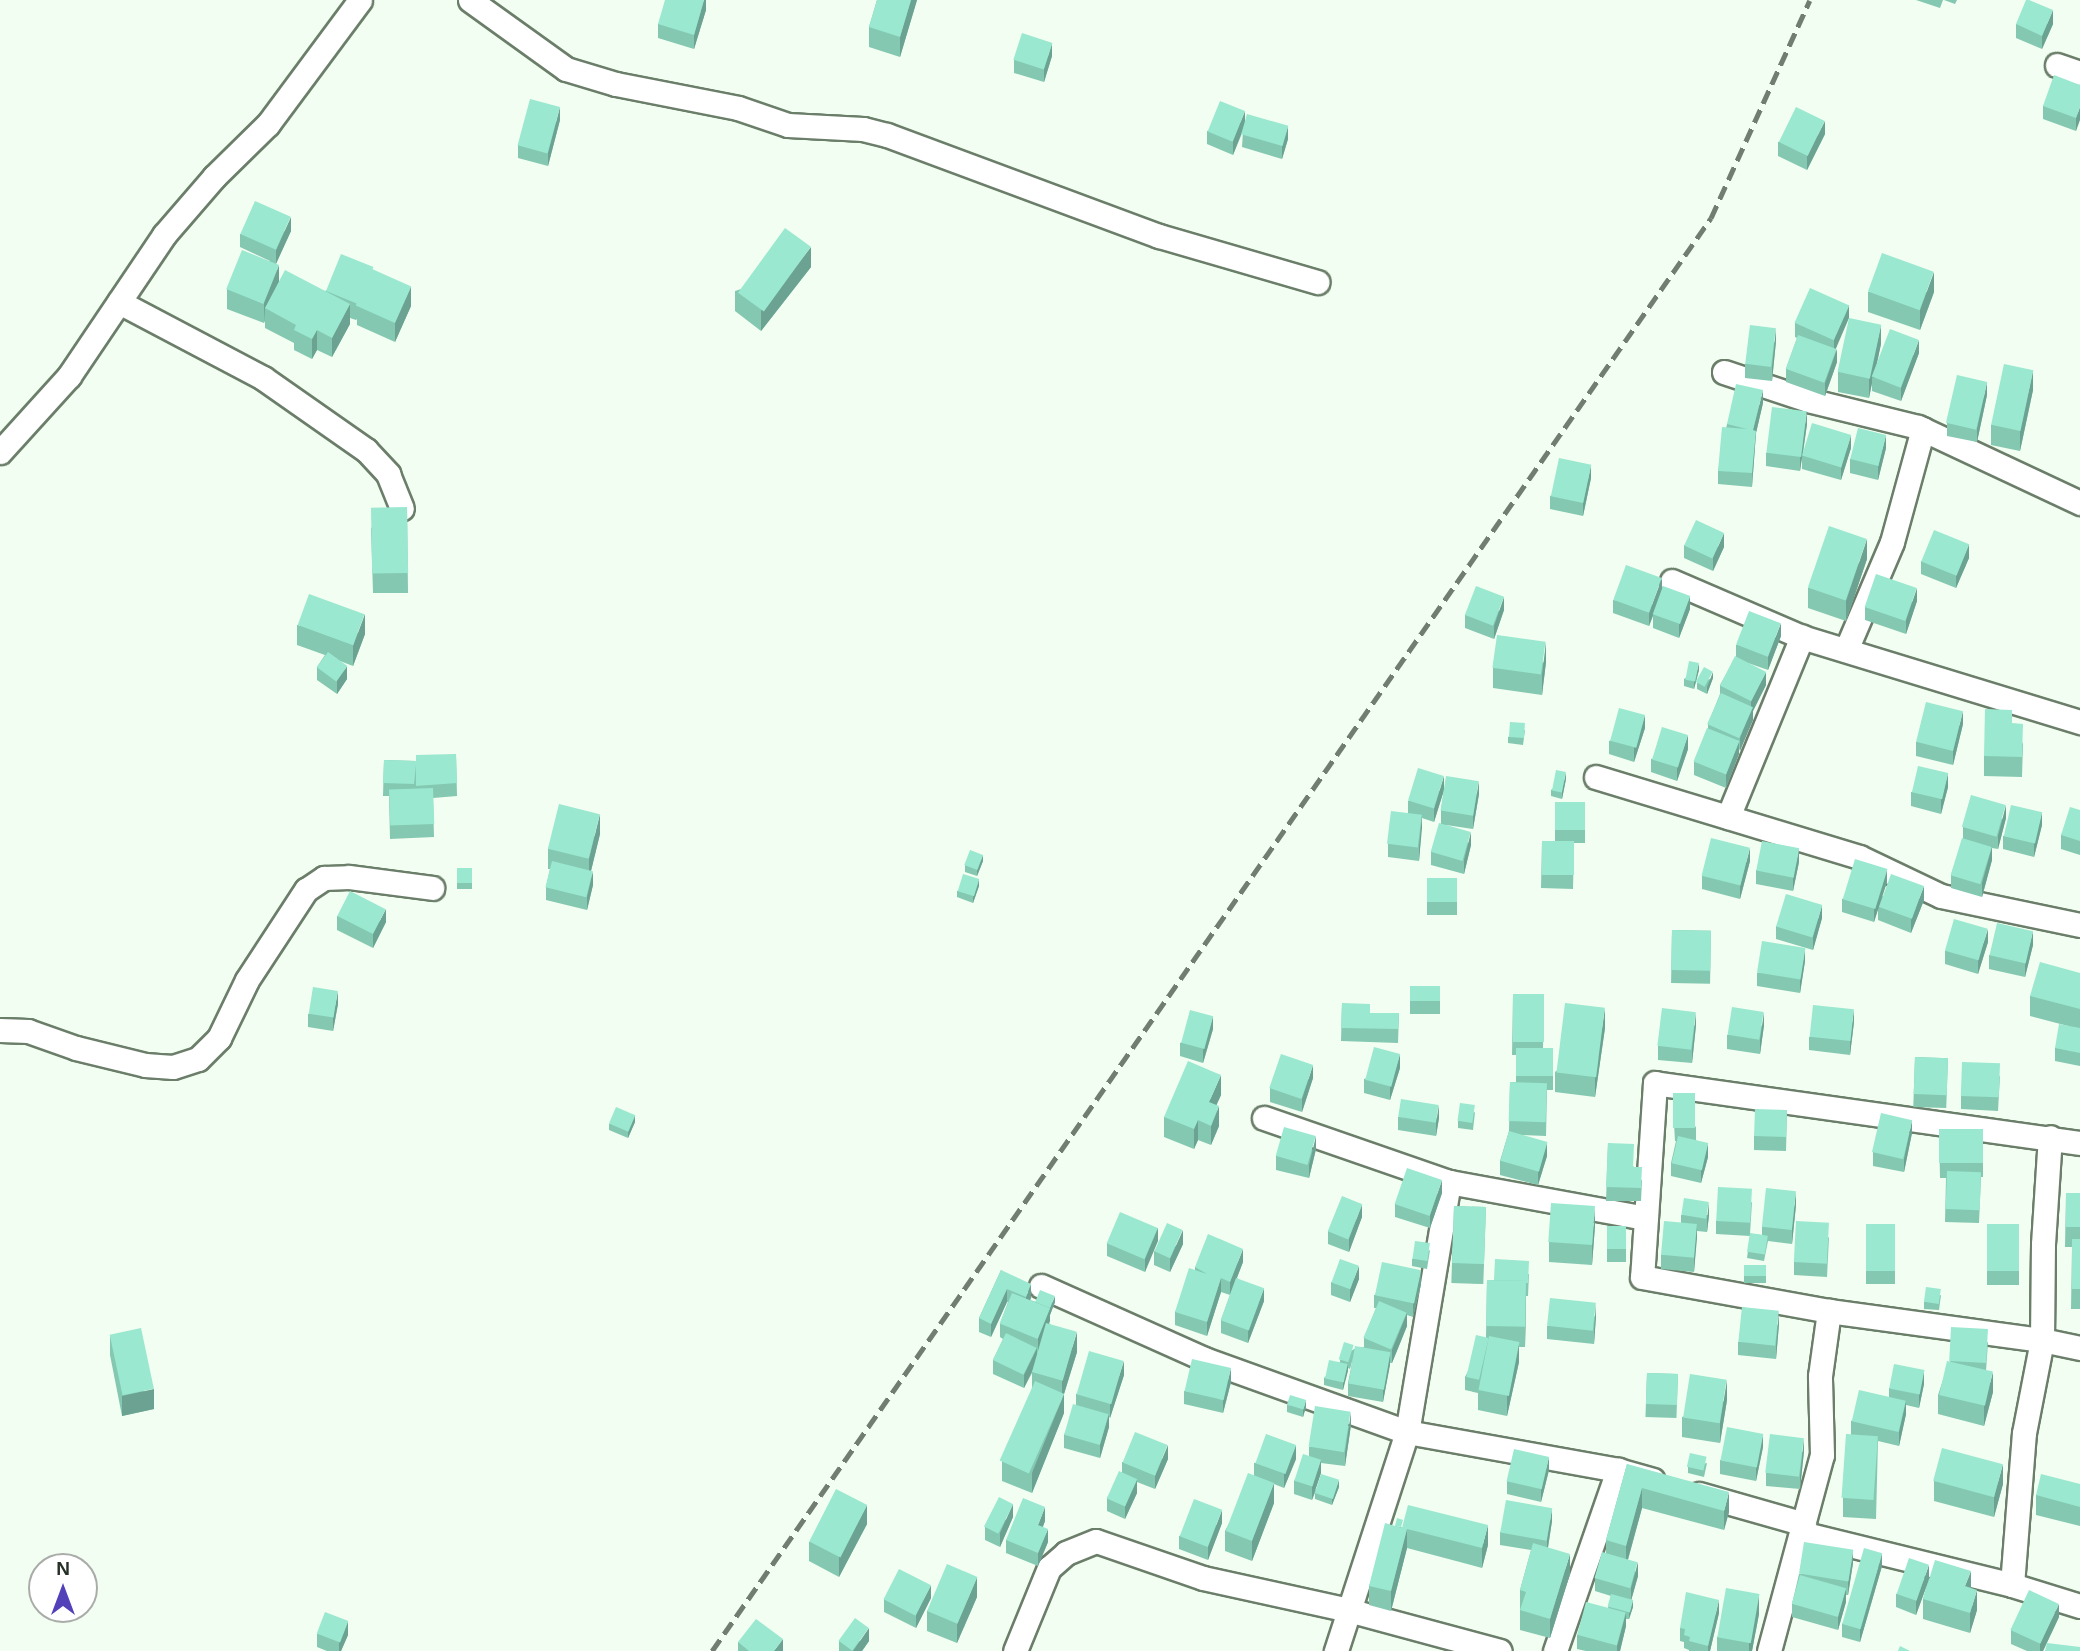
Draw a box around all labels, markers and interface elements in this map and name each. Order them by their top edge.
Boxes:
north arrow [28,1553,98,1623]
text: N [56,1558,70,1579]

